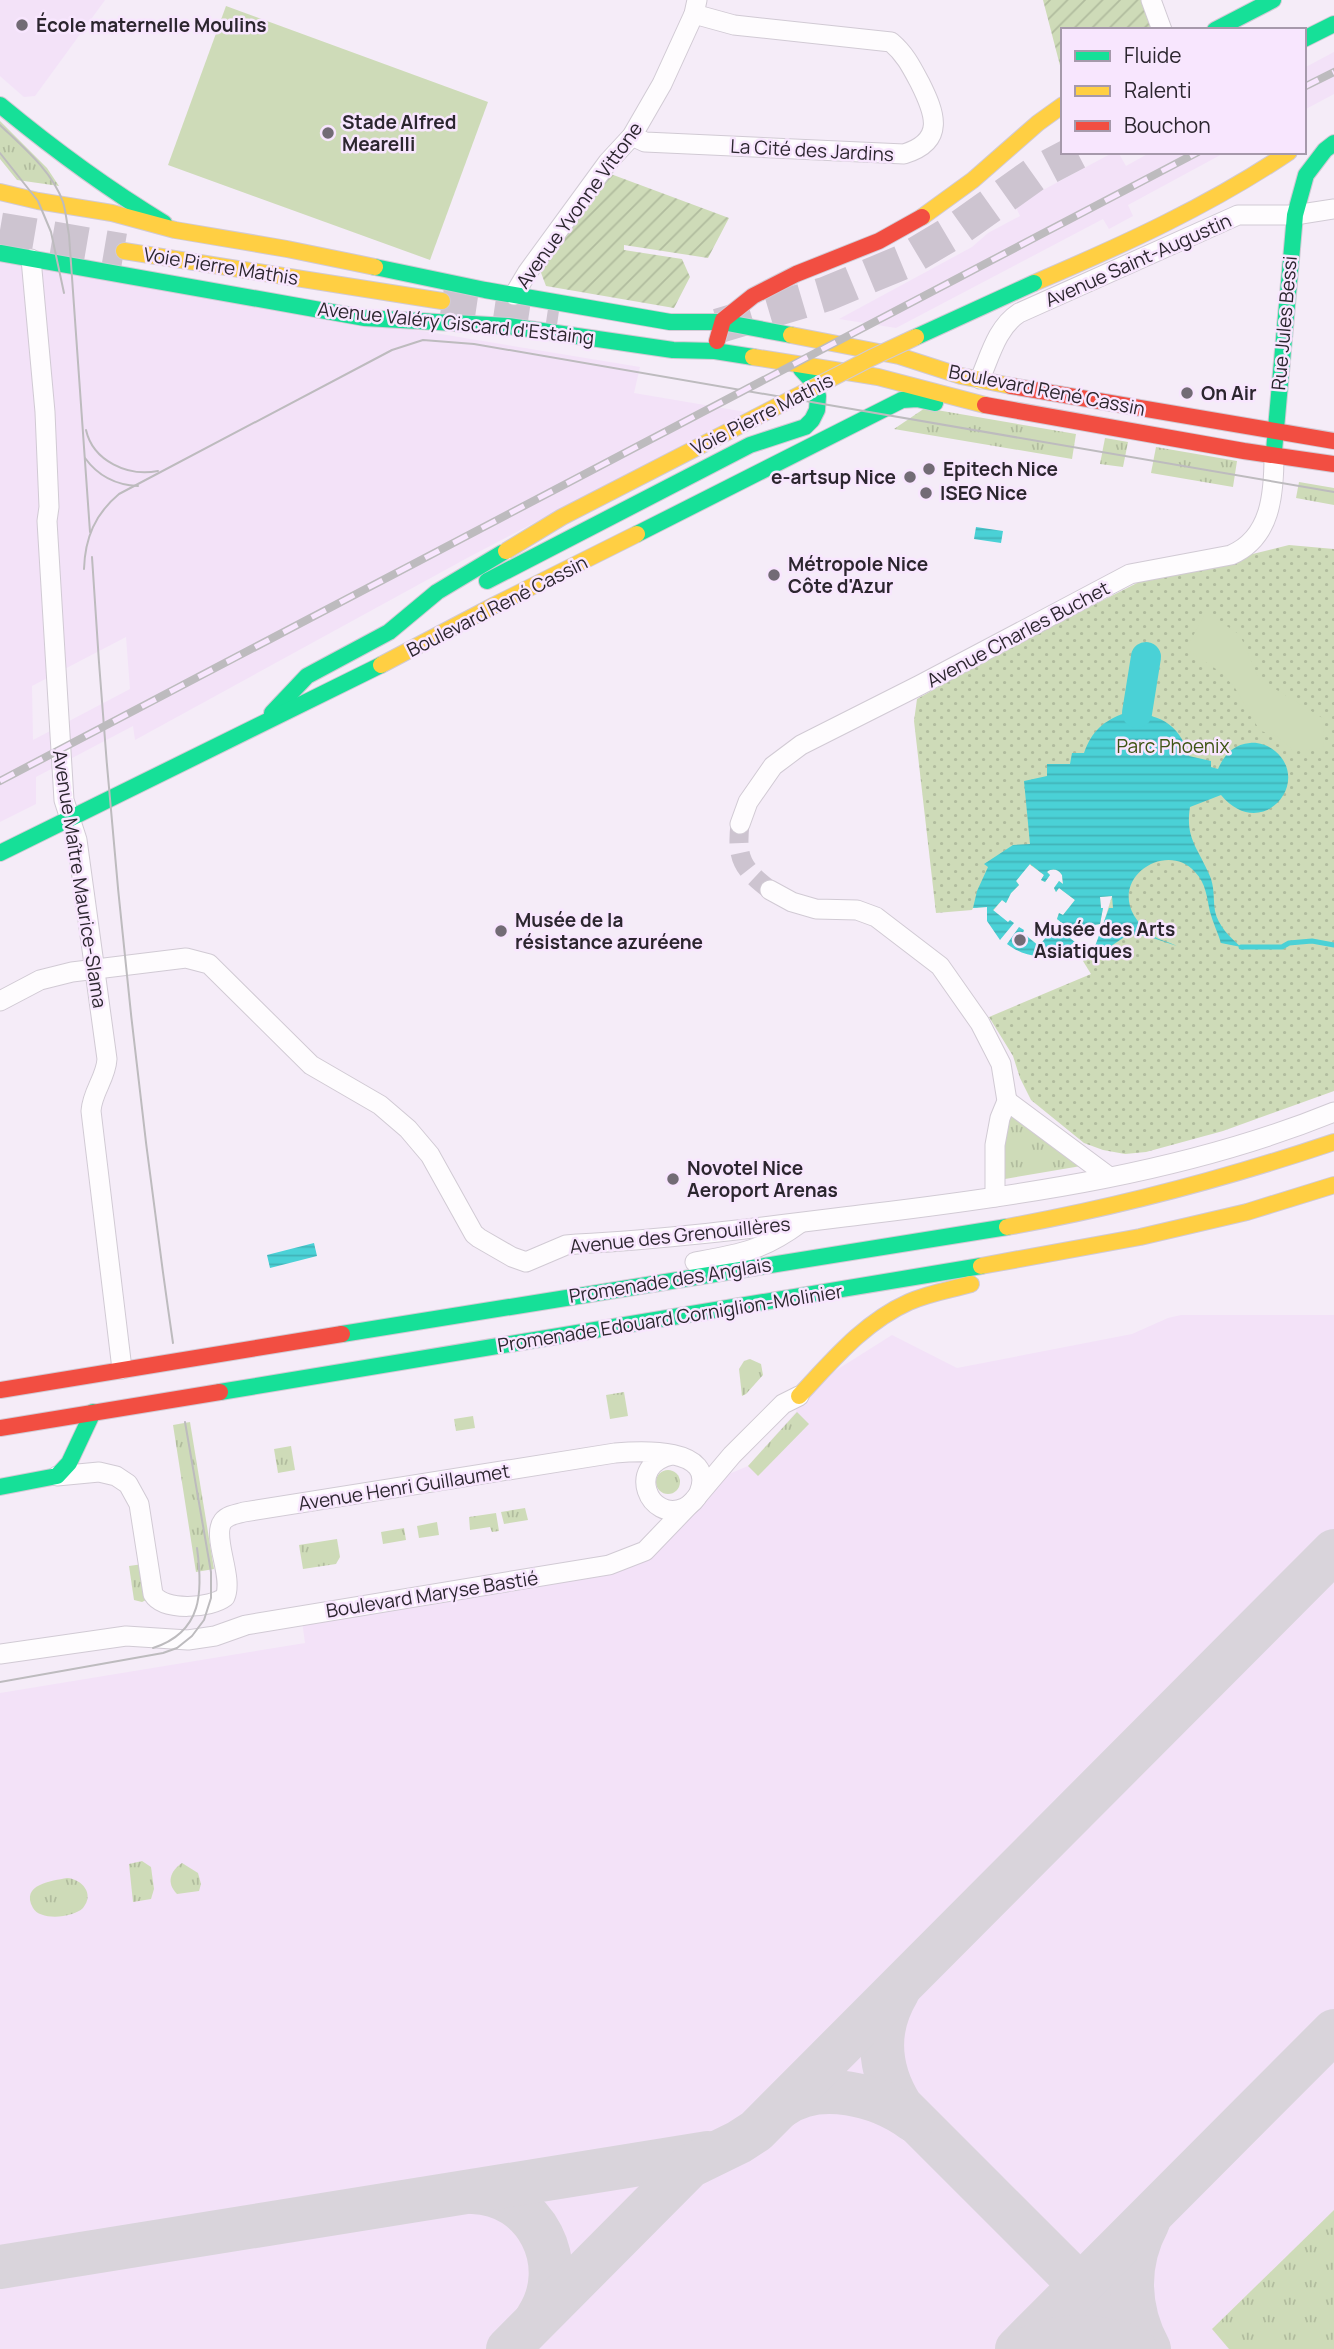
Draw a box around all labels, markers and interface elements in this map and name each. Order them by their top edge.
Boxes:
place label: École maternelle Moulins [36,12,267,38]
marker: École maternelle Moulins [14,17,30,33]
legend [1061,28,1306,154]
text: Fluide [1124,41,1182,69]
text: Ralenti [1124,76,1192,104]
place label: Stade Alfred Mearelli [342,109,456,157]
text: Bouchon [1124,111,1211,139]
street label: Avenue Yvonne Vittone [510,117,648,293]
marker: Stade Alfred Mearelli [320,125,336,141]
street label: La Cité des Jardins [730,133,894,167]
street label: Avenue Saint-Augustin [1041,207,1235,313]
street label: Voie Pierre Mathis [142,241,300,291]
street label: Rue Jules Bessi [1265,255,1303,391]
street label: Avenue Valéry Giscard d'Estaing [316,296,596,350]
street label: Boulevard René Cassin [947,358,1147,422]
street label: Voie Pierre Mathis [687,367,837,461]
place label: On Air [1201,380,1257,406]
marker: On Air [1179,385,1195,401]
place label: Epitech Nice [943,456,1058,482]
marker: Epitech Nice [921,461,937,477]
place label: e-artsup Nice [771,464,896,490]
marker: e-artsup Nice [902,469,918,485]
place label: ISEG Nice [940,480,1027,506]
marker: ISEG Nice [918,485,934,501]
street label: Boulevard René Cassin [402,549,592,663]
place label: Métropole Nice Côte d'Azur [788,551,928,599]
marker: Métropole Nice Côte d'Azur [766,567,782,583]
street label: Avenue Charles Buchet [922,575,1114,693]
park label: Parc Phoenix [1116,733,1230,759]
street label: Avenue Maître Maurice-Slama [47,748,113,1010]
place label: Musée de la résistance azuréene [515,907,703,955]
place label: Musée des Arts Asiatiques [1034,916,1175,964]
marker: Musée de la résistance azuréene [493,923,509,939]
marker: Musée des Arts Asiatiques [1012,932,1028,948]
place label: Novotel Nice Aeroport Arenas [687,1155,838,1203]
marker: Novotel Nice Aeroport Arenas [665,1171,681,1187]
street label: Avenue des Grenouillères [568,1210,792,1260]
street label: Promenade des Anglais [567,1251,773,1309]
street label: Promenade Edouard Corniglion-Molinier [496,1278,844,1358]
street label: Avenue Henri Guillaumet [296,1457,512,1517]
street label: Boulevard Maryse Bastié [324,1564,540,1624]

